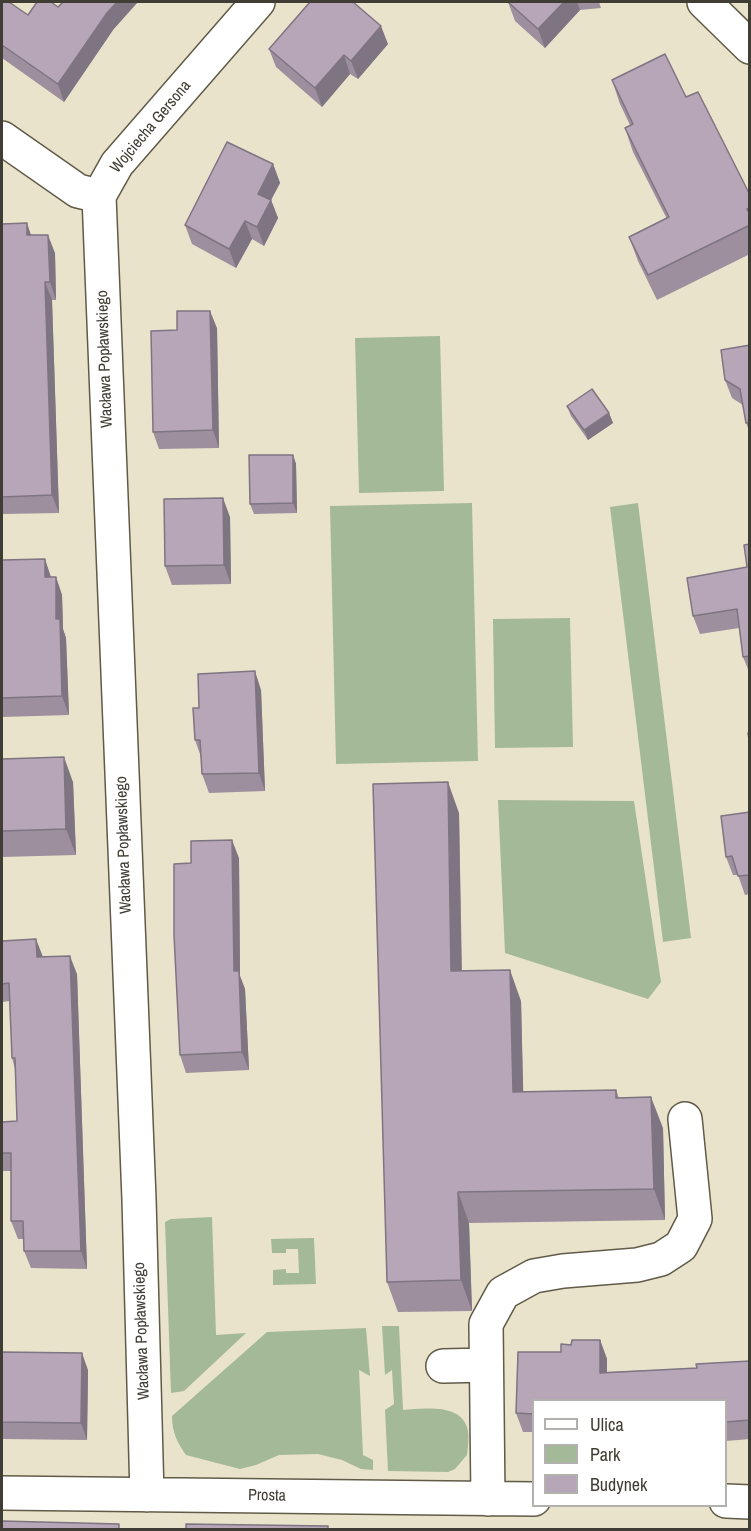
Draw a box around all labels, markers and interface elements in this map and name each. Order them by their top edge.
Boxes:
street label: Wojciecha Gersona [107,77,195,177]
street label: Wacława Popławskiego [93,290,117,428]
street label: Wacława Popławskiego [112,776,136,914]
street label: Wacława Popławskiego [130,1262,154,1400]
legend [532,1399,727,1507]
text: Ulica [590,1412,624,1437]
text: Park [590,1442,620,1467]
text: Budynek [590,1472,647,1497]
street label: Prosta [248,1486,286,1506]

